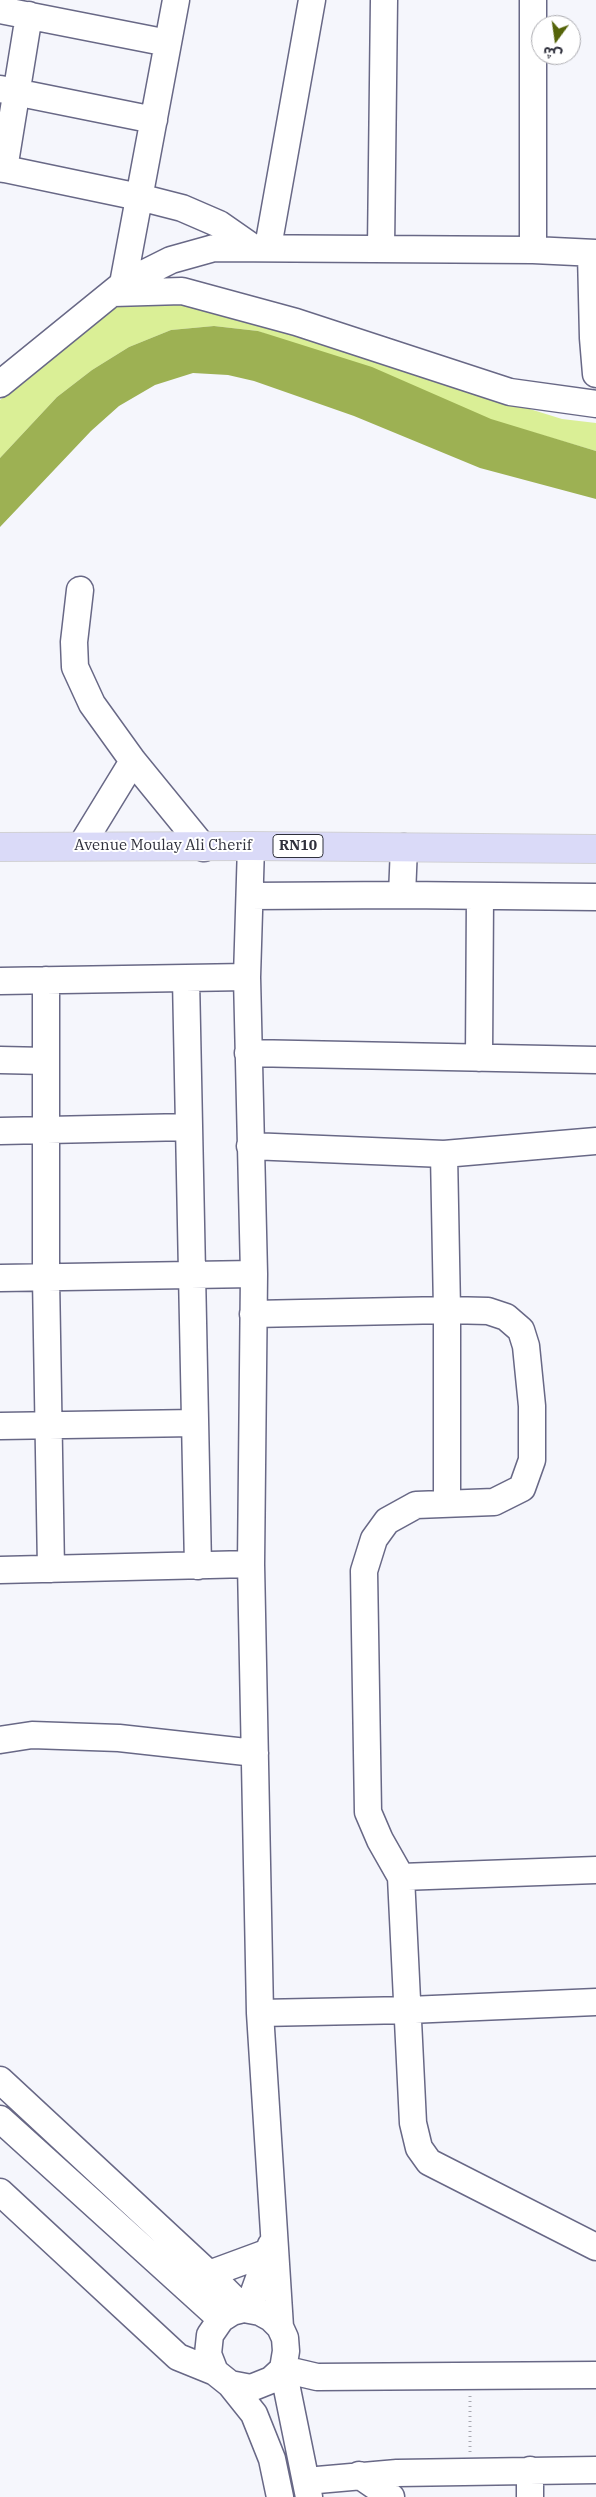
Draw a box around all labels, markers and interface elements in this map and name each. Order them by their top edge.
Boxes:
north arrow [531,15,581,65]
text: ش [541,43,564,65]
road number: RN10 [273,834,323,858]
street label: Avenue Moulay Ali Cherif [74,837,252,855]

